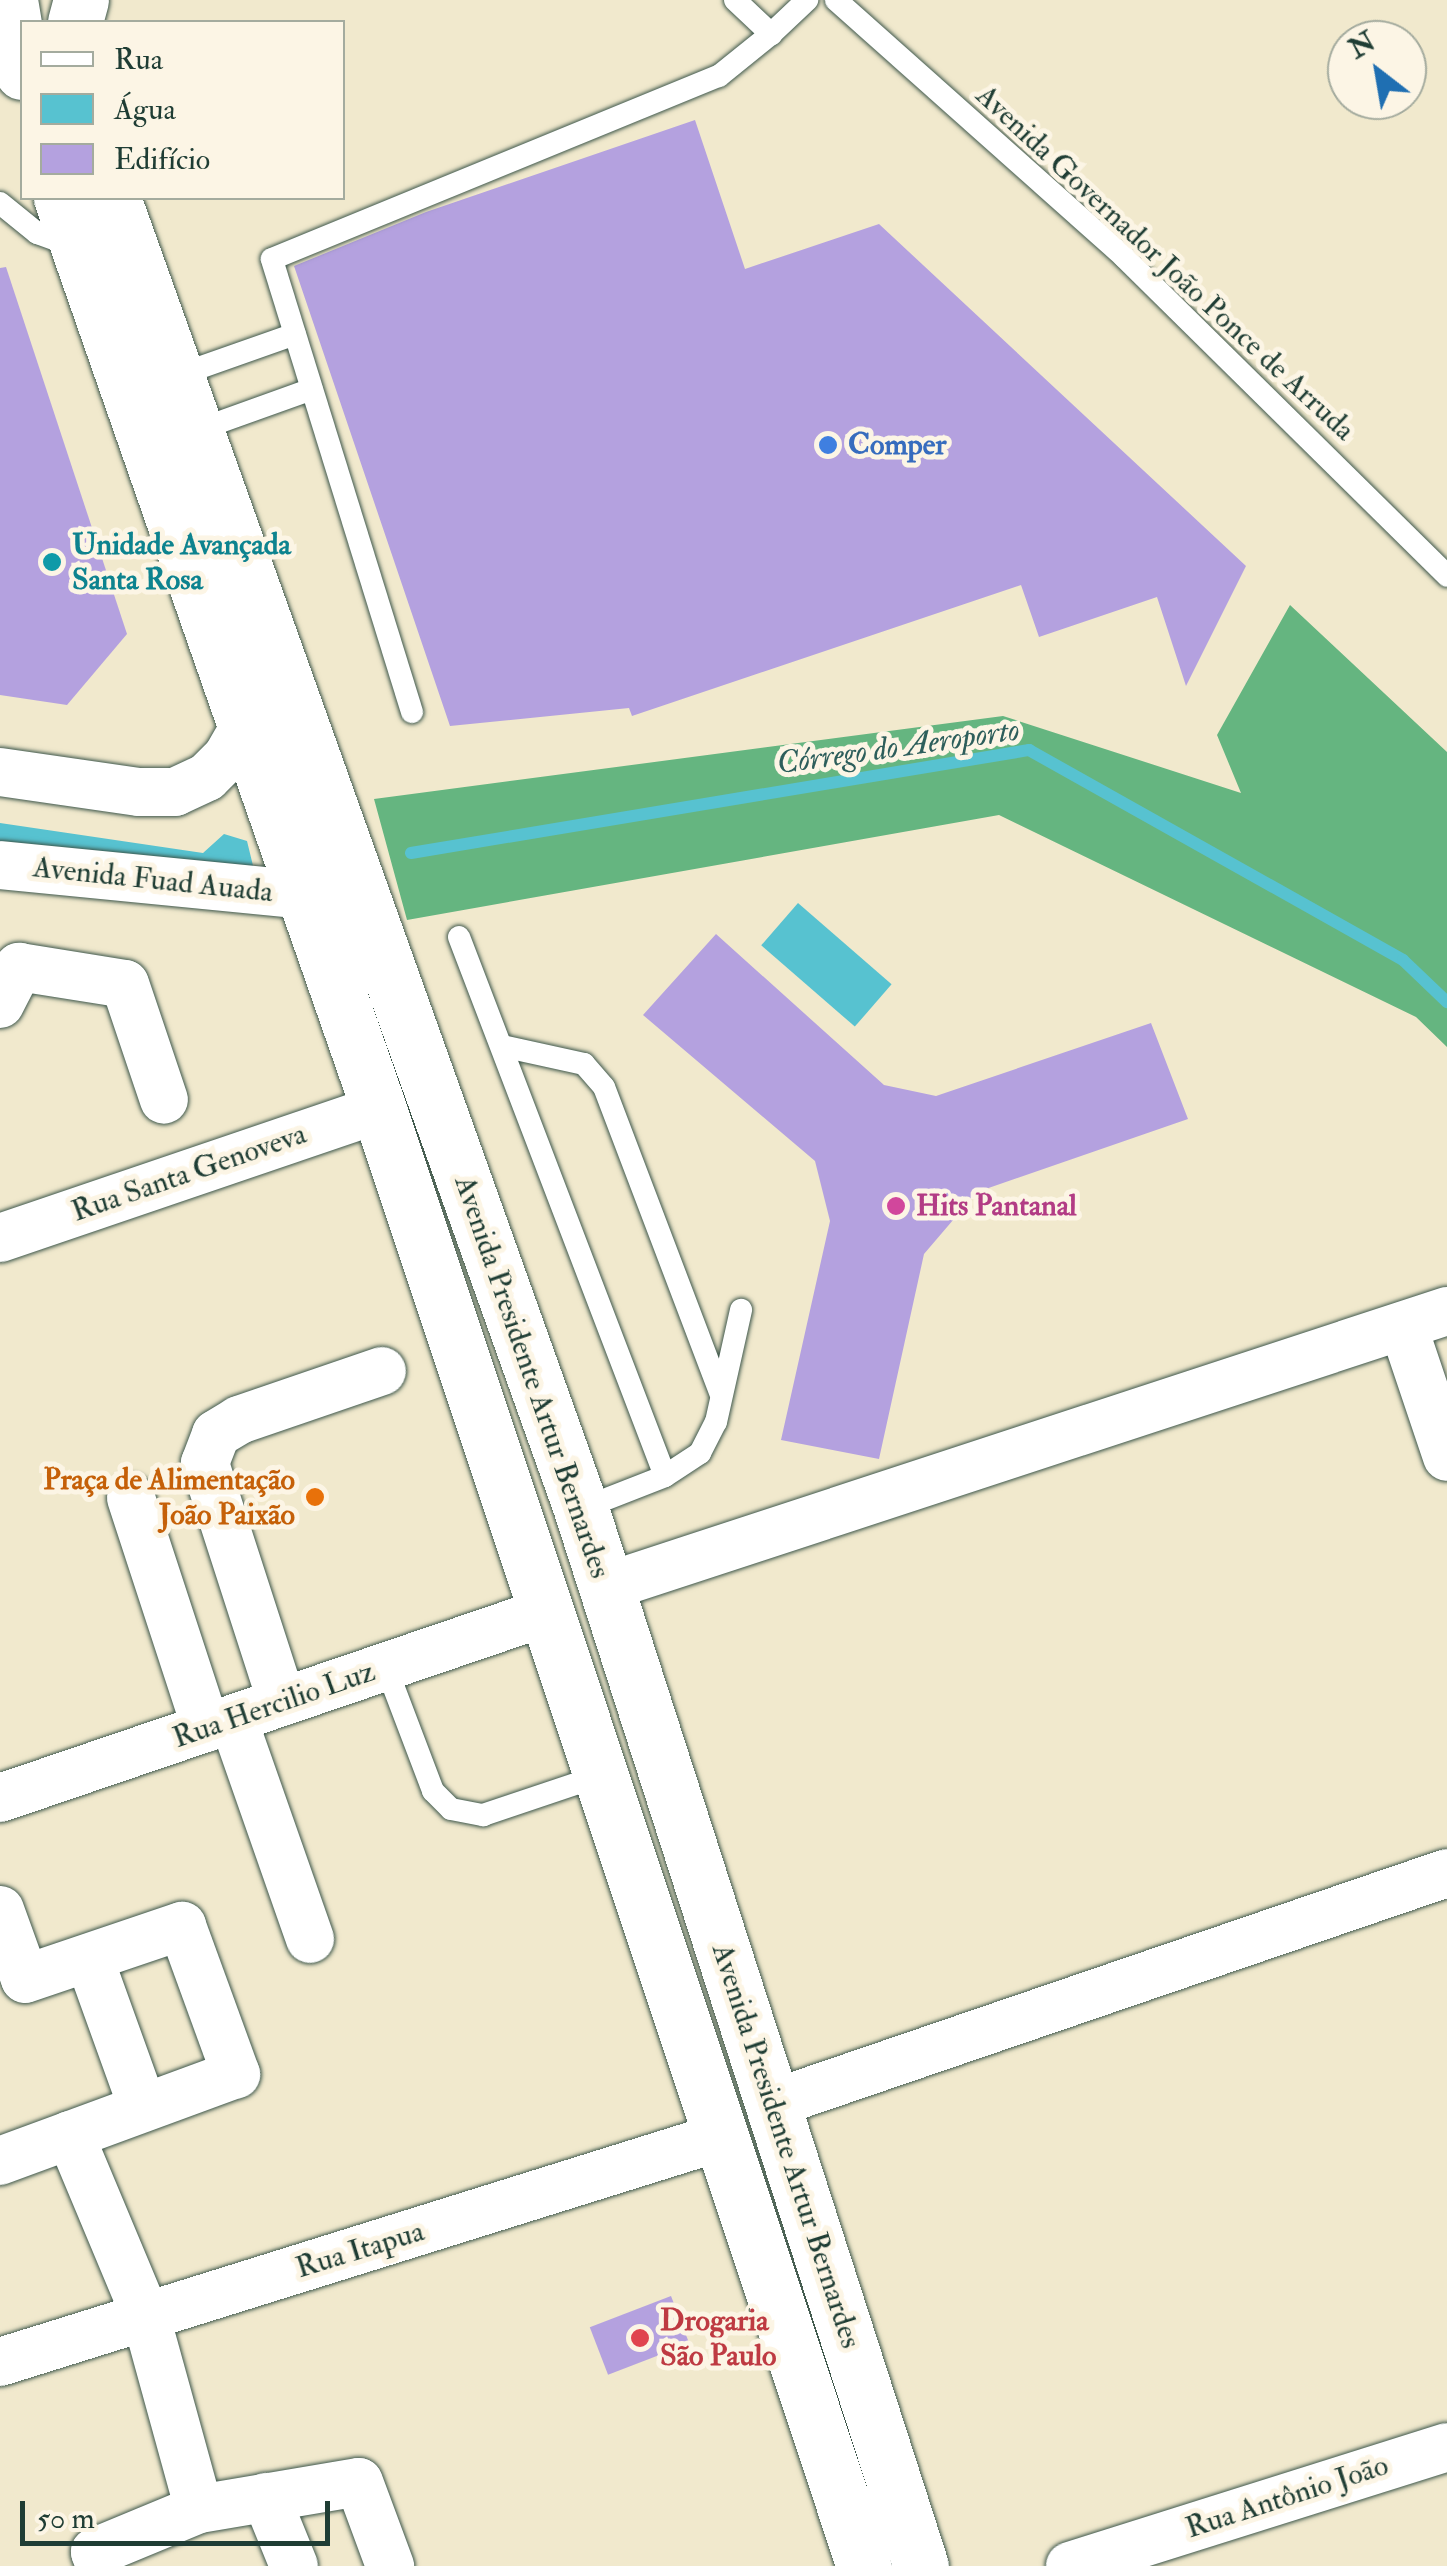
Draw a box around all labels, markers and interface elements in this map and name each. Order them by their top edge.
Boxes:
legend [20,20,345,200]
north arrow [1327,20,1427,120]
text: N [1343,24,1382,67]
text: Rua [114,41,163,78]
street label: Avenida Governador João Ponce de Arruda [968,78,1362,448]
text: Água [114,91,176,128]
text: Edifício [114,141,210,178]
place label: Comper [848,427,946,463]
marker: Comper [817,434,839,456]
place label: Unidade Avançada Santa Rosa [72,527,291,598]
marker: Unidade Avançada Santa Rosa [41,551,63,573]
water label: Córrego do Aeroporto [774,711,1022,783]
street label: Avenida Fuad Auada [31,849,275,911]
street label: Rua Santa Genoveva [67,1116,311,1230]
street label: Avenida Presidente Artur Bernardes [446,1171,618,1583]
place label: Hits Pantanal [916,1188,1077,1224]
marker: Hits Pantanal [885,1195,907,1217]
place label: Praça de Alimentação João Paixão [43,1462,295,1532]
marker: Praça de Alimentação João Paixão [304,1486,326,1508]
street label: Rua Hercilio Luz [168,1654,380,1756]
street label: Avenida Presidente Artur Bernardes [703,1939,869,2353]
street label: Rua Itapua [292,2213,428,2287]
place label: Drogaria São Paulo [660,2303,776,2374]
marker: Drogaria São Paulo [629,2327,651,2349]
street label: Rua Antônio João [1181,2447,1393,2547]
scale bar [25,2481,335,2543]
text: 50 m [37,2500,95,2537]

